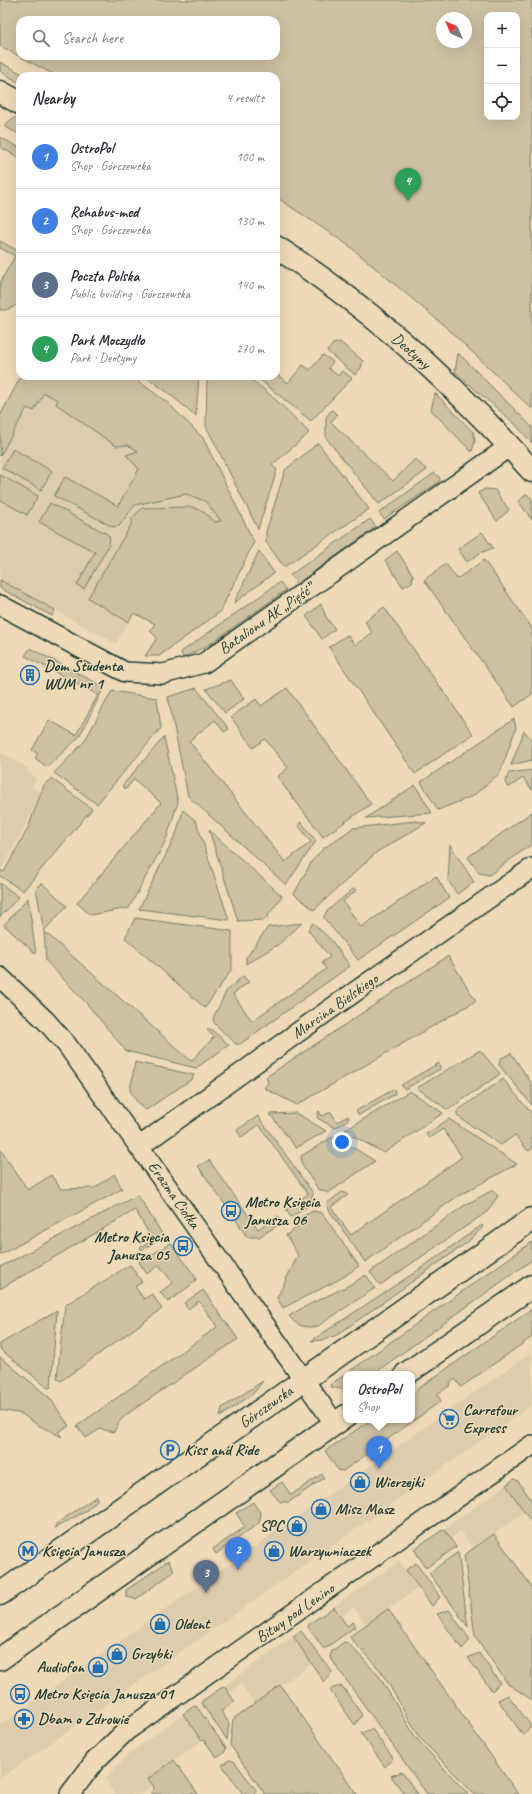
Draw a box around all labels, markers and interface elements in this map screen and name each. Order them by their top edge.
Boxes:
north arrow [436,12,472,48]
map controls [484,12,520,120]
button: + [484,12,520,48]
search box [16,16,280,60]
icon: search [30,27,52,49]
text: Search here [62,29,123,48]
button: − [484,48,520,84]
button: locate [484,84,520,120]
text: Nearby [32,88,75,109]
text: 4 results [226,90,264,106]
text: OstroPol [70,139,113,158]
text: 1 [42,149,48,165]
text: 100 m [236,149,264,165]
text: Shop · Górczewska [70,158,150,174]
pin: 4 [395,168,421,201]
text: Rehabus-med [70,203,138,222]
text: 2 [42,213,48,229]
text: 130 m [236,213,264,229]
text: Shop · Górczewska [70,222,150,238]
text: Poczta Polska [70,267,139,286]
text: 3 [42,277,48,293]
text: 140 m [236,277,264,293]
text: Public building · Górczewska [70,286,190,302]
street label: Deotymy [387,329,436,374]
text: Park Moczydło [70,331,145,350]
text: 4 [42,341,48,357]
text: 270 m [236,341,264,357]
text: Park · Deotymy [70,350,136,366]
street label: Batalionu AK „Pięść” [215,577,320,659]
place label: Dom Studenta WUM nr 1 [44,656,125,694]
building icon: Dom Studenta WUM nr 1 [19,664,41,686]
street label: Marcina Bielskiego [288,968,384,1043]
your location [332,1132,352,1152]
street label: Erazma Ciołka [143,1157,205,1234]
place label: Metro Księcia Janusza 06 [244,1192,321,1230]
bus stop icon: Metro Księcia Janusza 06 [220,1200,242,1222]
place label: Metro Księcia Janusza 05 [94,1227,171,1265]
bus stop icon: Metro Księcia Janusza 05 [172,1235,194,1257]
popup [343,1371,415,1423]
street label: Górczewska [235,1380,298,1433]
text: OstroPol [357,1380,401,1399]
text: Shop [357,1399,379,1415]
place label: Carrefour Express [463,1400,519,1438]
supermarket icon: Carrefour Express [438,1408,460,1430]
pin: 1 [366,1436,392,1469]
parking icon: Kiss and Ride [159,1439,181,1461]
place label: Kiss and Ride [184,1440,260,1460]
shop icon: Wierzejki [349,1471,371,1493]
place label: Wierzejki [374,1472,425,1492]
shop icon: Misz Masz [310,1498,332,1520]
place label: Misz Masz [335,1499,395,1519]
shop icon: SPC [286,1515,308,1537]
place label: SPC [260,1516,285,1536]
pin: 2 [225,1537,251,1570]
metro station icon: Księcia Janusza [17,1540,39,1562]
shop icon: Warzywniaczek [263,1540,285,1562]
place label: Księcia Janusza [42,1541,126,1561]
place label: Warzywniaczek [288,1541,373,1561]
pin: 3 [193,1560,219,1593]
street label: Bitwy pod Lenino [252,1577,340,1647]
shop icon: Oldent [149,1613,171,1635]
place label: Oldent [174,1614,211,1634]
shop icon: Grzybki [106,1643,128,1665]
place label: Grzybki [131,1644,173,1664]
shop icon: Audiofon [87,1656,109,1678]
place label: Audiofon [37,1657,86,1677]
bus stop icon: Metro Księcia Janusza 01 [9,1683,31,1705]
place label: Metro Księcia Janusza 01 [34,1684,175,1704]
pharmacy icon: Dbam o Zdrowie [13,1708,35,1730]
place label: Dbam o Zdrowie [38,1709,130,1729]

